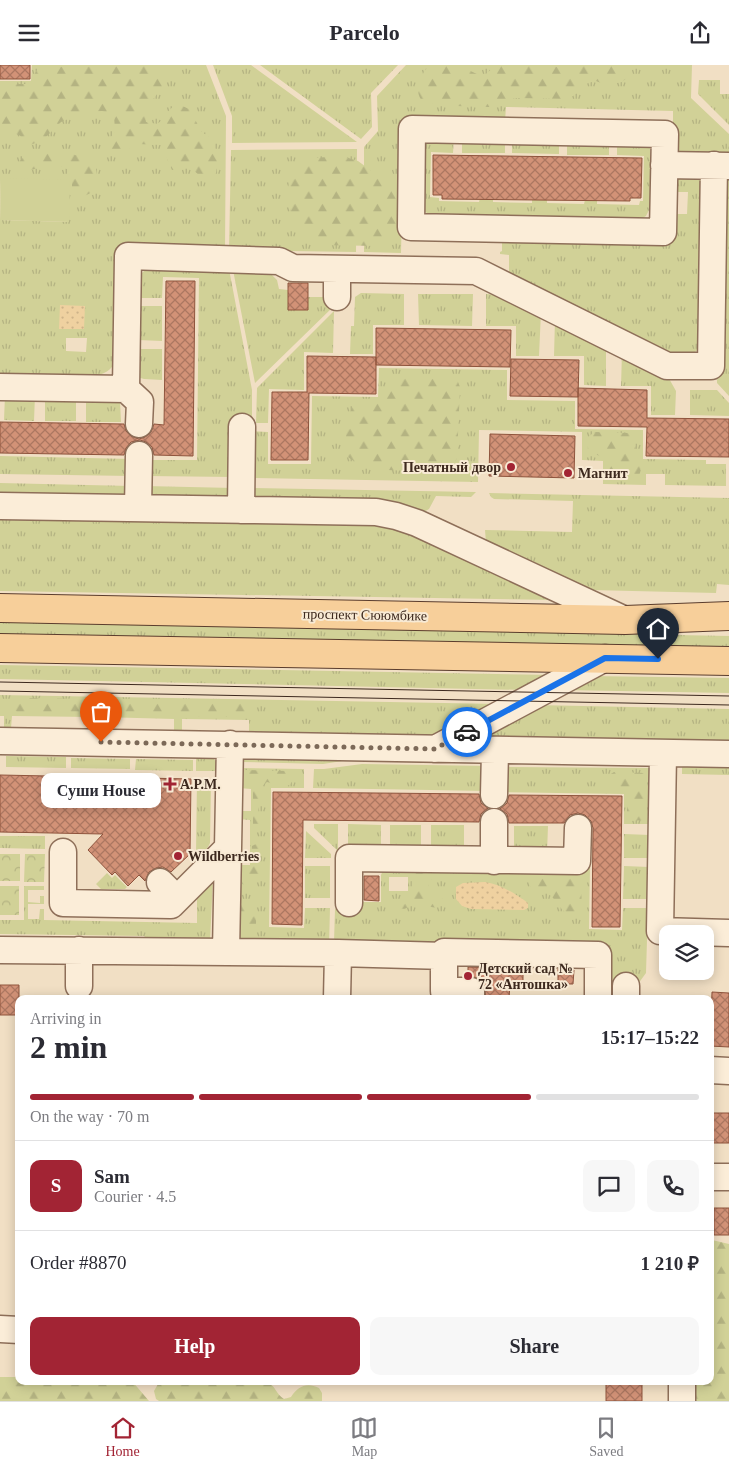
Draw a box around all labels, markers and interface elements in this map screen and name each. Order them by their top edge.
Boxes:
icon: menu [15,19,43,47]
icon: share [686,19,714,47]
text: Parcelo [329,20,400,45]
place label: Печатный двор [403,460,501,475]
marker: Печатный двор [505,461,517,473]
place label: Магнит [578,466,628,481]
marker: Магнит [562,467,574,479]
street label: проспект Сююмбике [303,606,427,624]
pin [637,608,679,659]
icon: home [644,615,672,643]
pin [80,691,122,742]
icon: bag [87,698,115,726]
courier [442,707,492,757]
icon: car [453,718,481,746]
callout: Суши House [41,772,161,807]
place label: А.Р.М. [180,777,221,792]
marker: А.Р.М. [164,778,176,790]
text: Суши House [57,782,145,799]
place label: Wildberries [188,849,260,864]
marker: Wildberries [172,850,184,862]
map controls [659,925,714,980]
button: layers [659,925,714,980]
place label: Детский сад № 72 «Антошка» [478,961,573,992]
marker: Детский сад № 72 «Антошка» [462,970,474,982]
text: Arriving in [30,1010,102,1027]
text: 15:17–15:22 [601,1027,699,1048]
text: 2 min [30,1029,107,1065]
text: On the way · 70 m [30,1108,150,1125]
button: chat [583,1160,635,1212]
button: phone [647,1160,699,1212]
text: Sam [94,1166,130,1187]
text: S [51,1175,61,1196]
text: Courier · 4.5 [94,1188,176,1205]
text: Order #8870 [30,1252,127,1273]
text: 1 210 ₽ [640,1253,699,1274]
button: Help [30,1317,360,1375]
button: Share [370,1317,699,1375]
tab: Home [105,1414,140,1460]
tab: Map [350,1414,378,1460]
tab: Saved [589,1414,624,1460]

